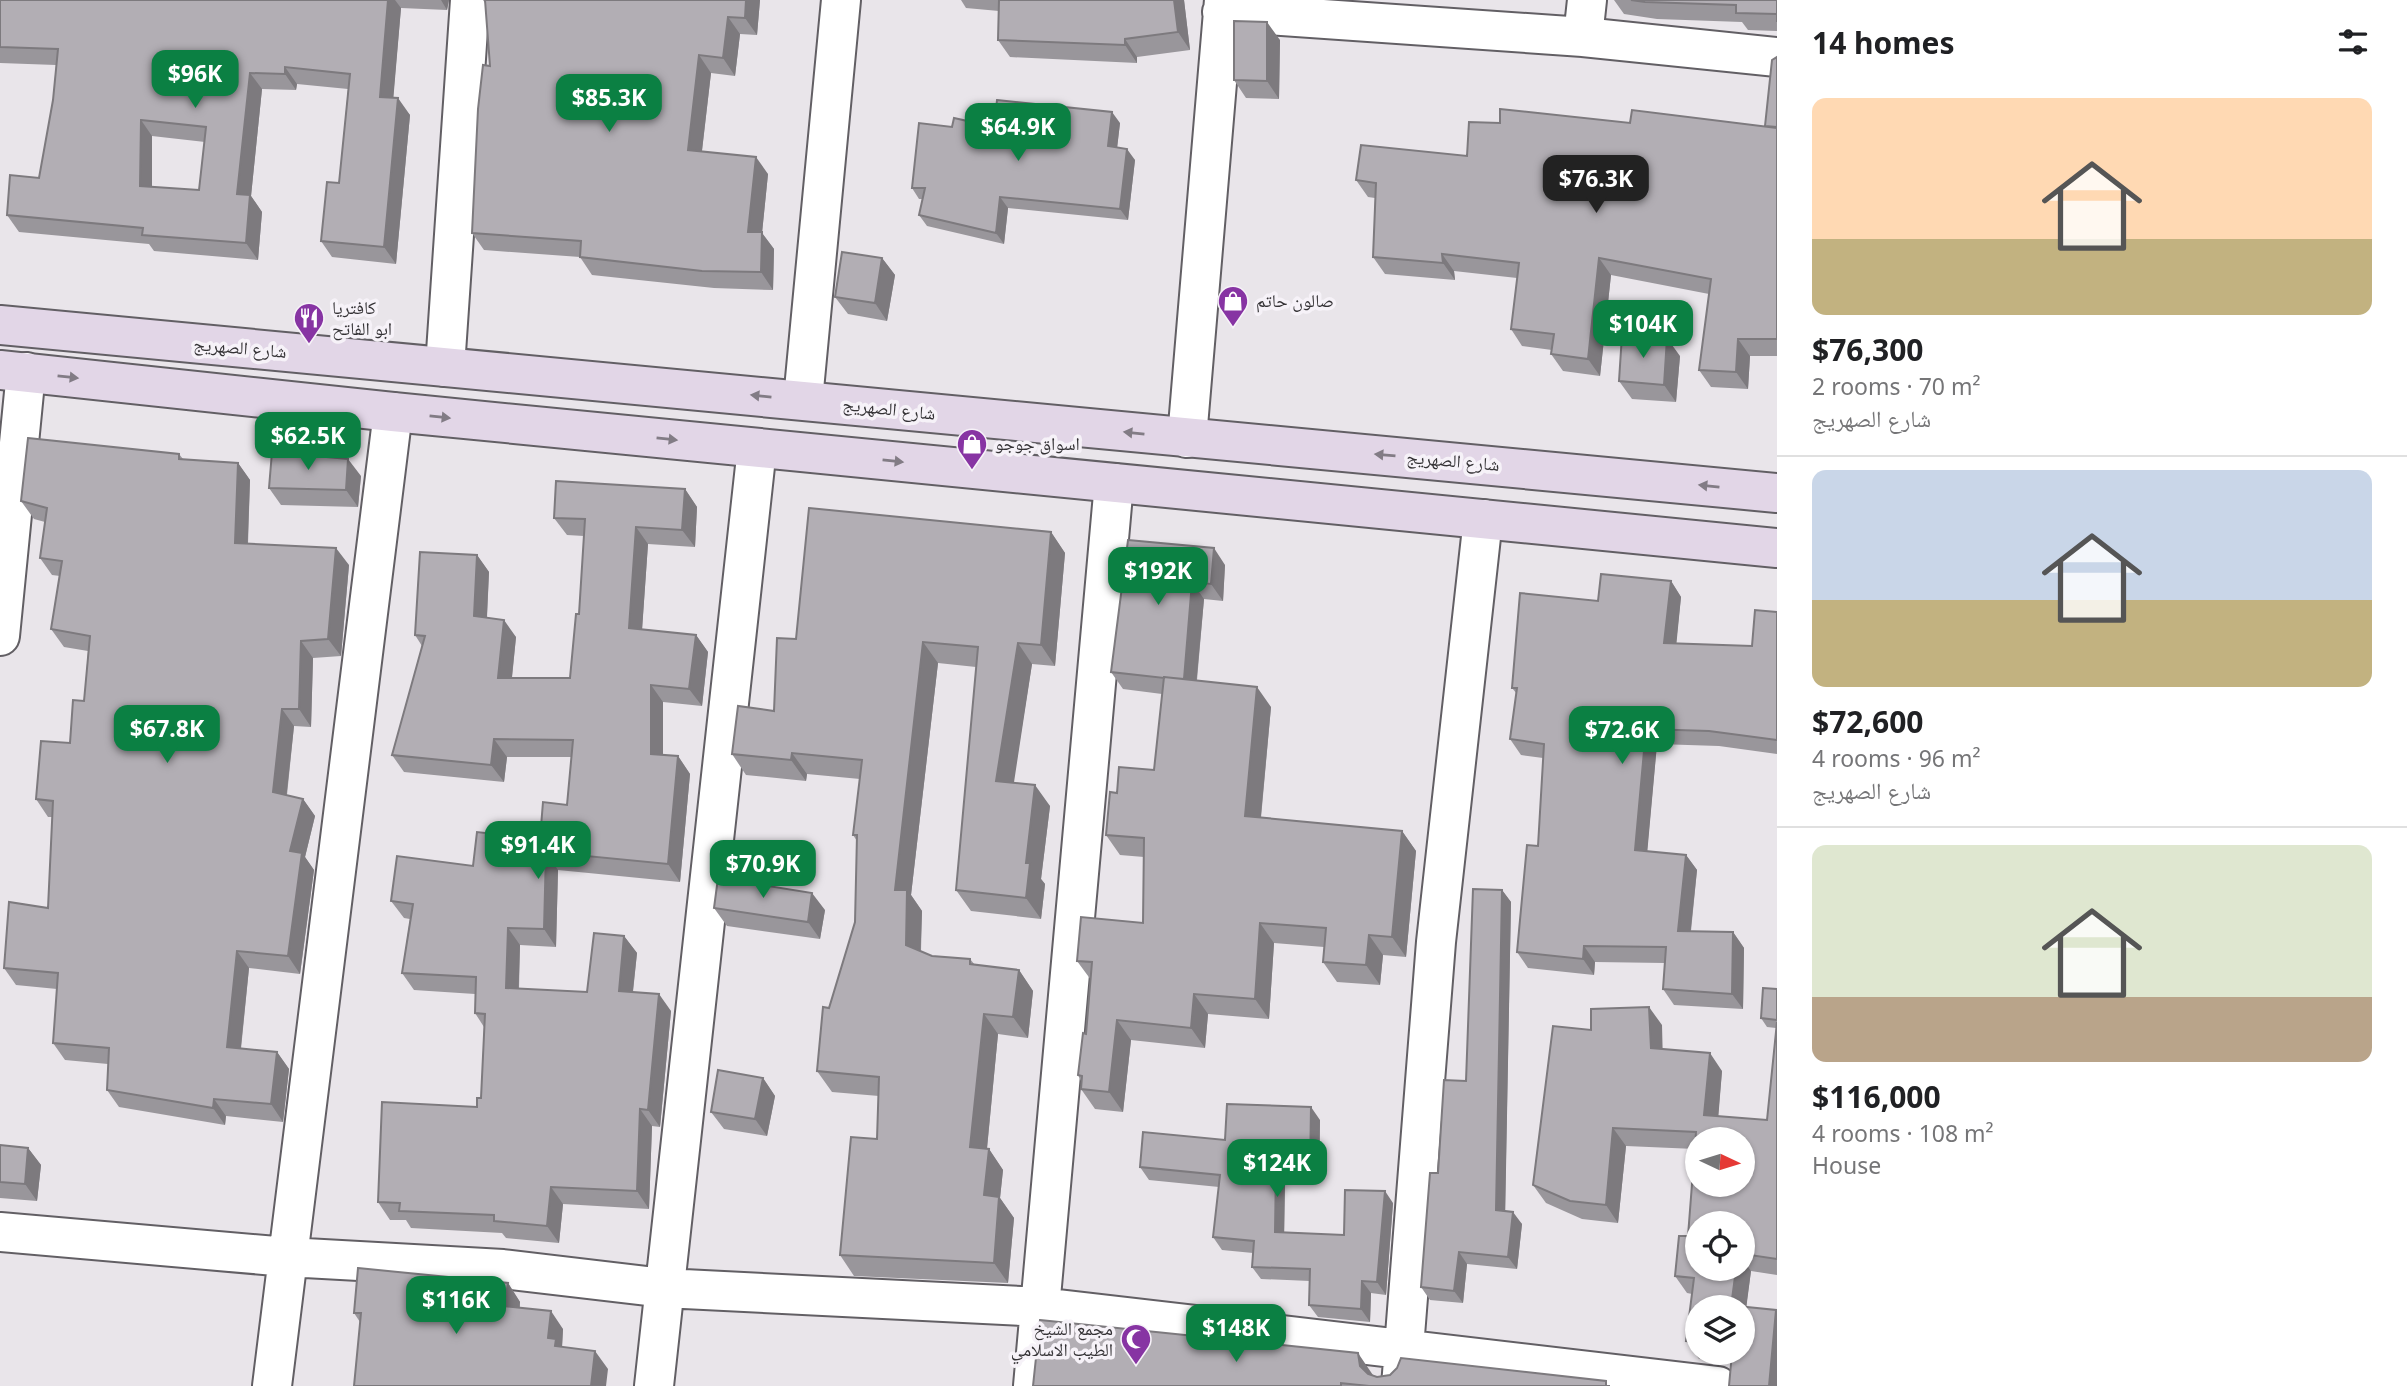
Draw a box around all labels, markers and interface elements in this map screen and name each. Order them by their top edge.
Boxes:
text: 14 homes [1812,22,1955,63]
icon: filters [2334,23,2372,61]
pin: $96K [154,50,236,110]
text: $96K [168,57,222,89]
pin: $85.3K [552,74,666,134]
text: $85.3K [572,81,646,113]
pin: $64.9K [961,104,1075,163]
text: $64.9K [981,110,1055,142]
icon: home [2029,143,2155,269]
pin: $76.3K [1539,156,1653,215]
text: $76.3K [1559,162,1633,194]
shop icon: صالون حاتم [1216,284,1250,328]
place label: صالون حاتم [1256,288,1334,313]
place label: كافتريا ابو الفاتح [332,295,392,341]
pin: $104K [1594,300,1692,360]
restaurant icon: كافتريا ابو الفاتح [292,301,326,345]
text: $104K [1609,307,1677,339]
text: $76,300 [1812,329,1924,370]
street label: شارع الصهريج [192,331,288,364]
text: 2 rooms · 70 m² [1812,370,1981,402]
one-way arrow [57,372,79,383]
one-way arrow [750,390,772,401]
street label: شارع الصهريج [841,391,937,426]
text: شارع الصهريج [1812,402,1931,434]
pin: $62.5K [251,412,365,472]
one-way arrow [429,412,451,423]
text: $62.5K [271,419,345,451]
shop icon: اسواق جوجو [955,427,989,471]
one-way arrow [1123,427,1145,438]
place label: اسواق جوجو [995,431,1080,455]
one-way arrow [656,434,678,445]
street label: شارع الصهريج [1405,444,1501,477]
one-way arrow [1374,450,1396,461]
one-way arrow [882,456,904,467]
one-way arrow [1698,481,1720,492]
icon: home [2029,515,2155,641]
pin: $192K [1109,548,1207,607]
text: $192K [1124,554,1192,586]
text: $72,600 [1812,701,1924,742]
pin: $67.8K [110,706,224,765]
pin: $72.6K [1565,706,1679,766]
text: $67.8K [130,712,204,744]
text: $72.6K [1585,713,1659,745]
text: 4 rooms · 96 m² [1812,742,1981,774]
text: شارع الصهريج [1812,774,1931,806]
pin: $91.4K [481,822,595,881]
text: $91.4K [501,828,575,860]
pin: $70.9K [706,841,820,900]
text: $70.9K [726,847,800,879]
icon: home [2029,890,2155,1016]
text: $116,000 [1812,1076,1941,1117]
text: 4 rooms · 108 m² [1812,1117,1994,1149]
north arrow [1685,1127,1755,1197]
map controls [1685,1127,1755,1365]
pin: $124K [1228,1140,1326,1199]
text: $124K [1243,1146,1311,1178]
text: House [1812,1149,1881,1181]
button: locate [1685,1211,1755,1281]
pin: $116K [407,1276,505,1336]
text: $116K [422,1283,490,1315]
button: layers [1685,1295,1755,1365]
pin: $148K [1187,1304,1285,1364]
text: $148K [1202,1311,1270,1343]
place label: مجمع الشيخ الطيب الاسلامي [1011,1316,1113,1365]
mosque icon: مجمع الشيخ الطيب الاسلامي [1119,1322,1153,1366]

